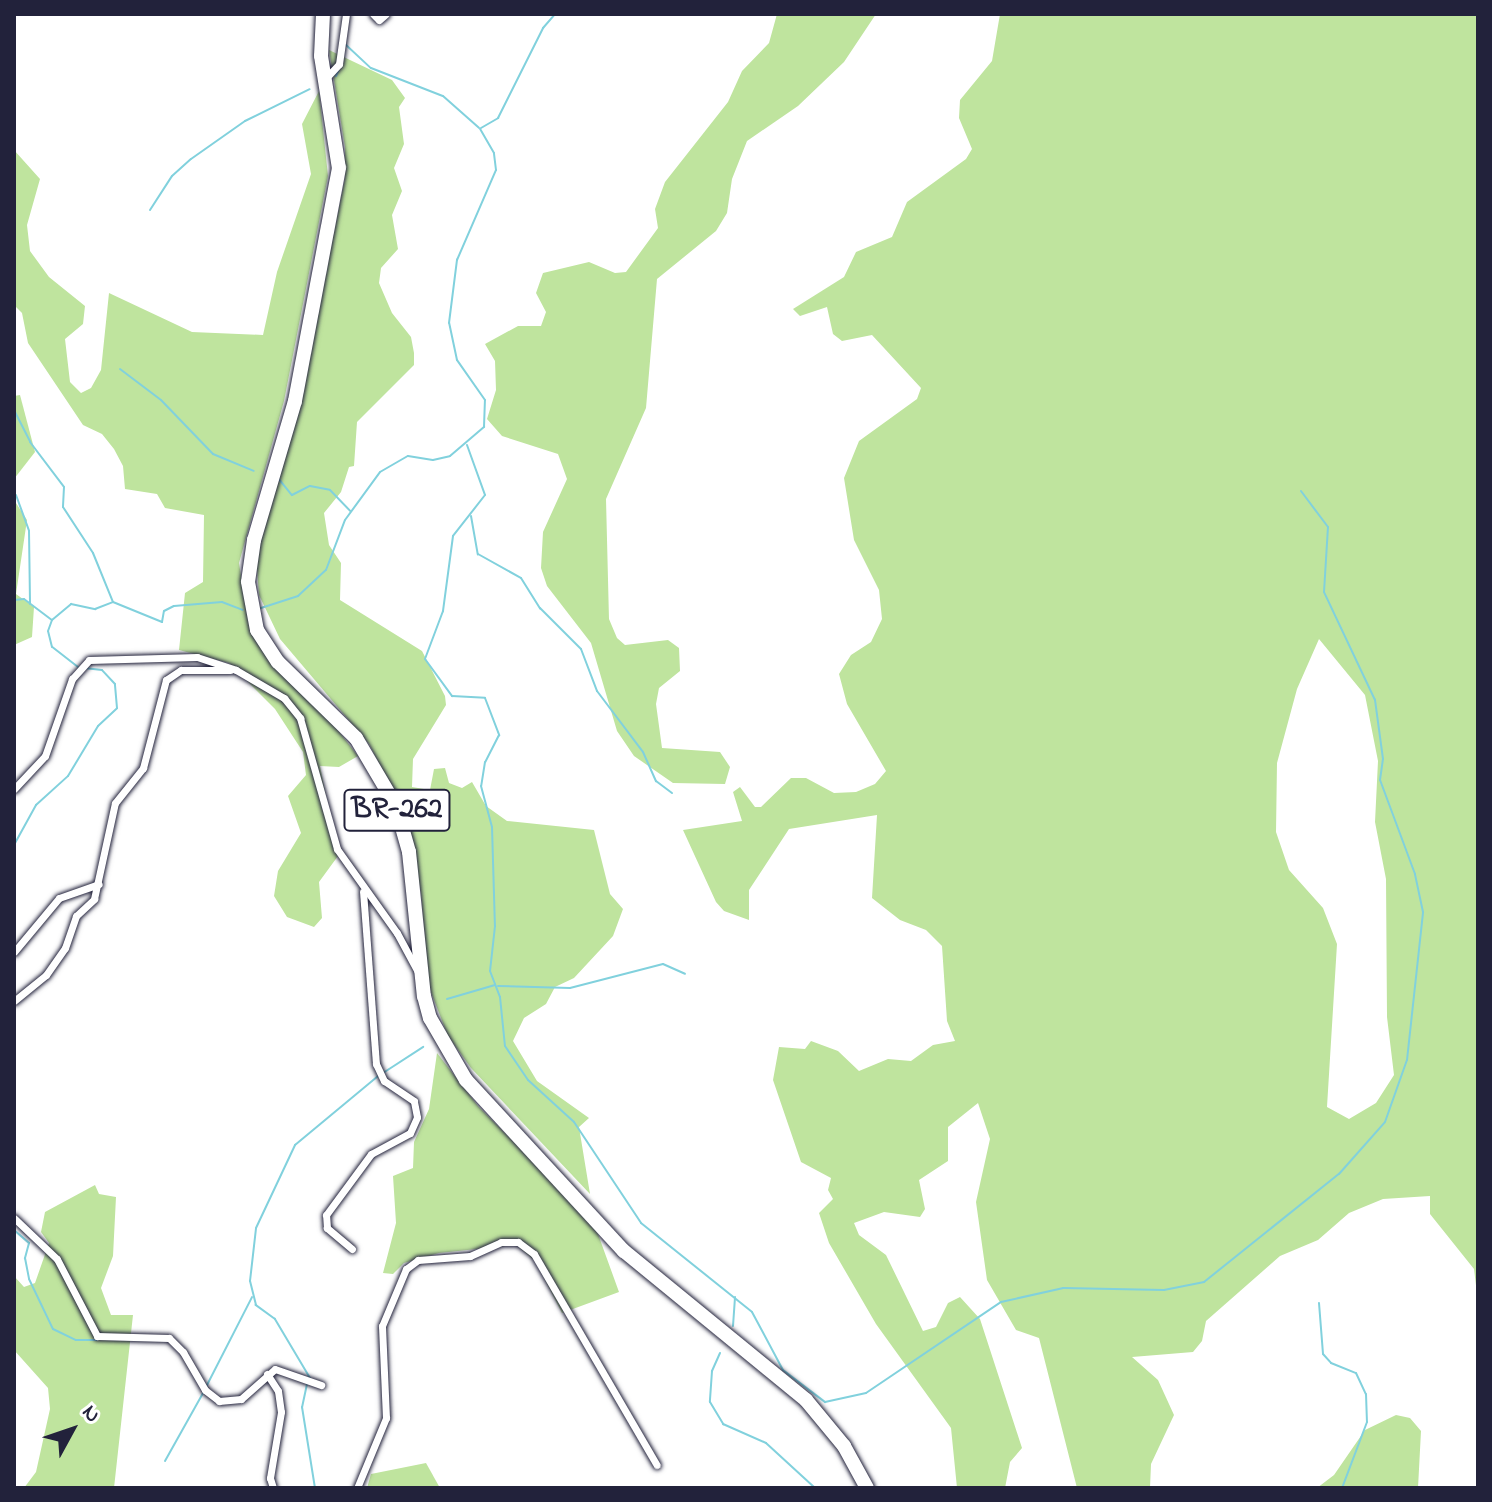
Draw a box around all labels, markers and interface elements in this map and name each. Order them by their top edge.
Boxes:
road number: BR-262 [343,784,451,836]
north arrow [32,1390,112,1470]
text: N [73,1399,107,1431]

